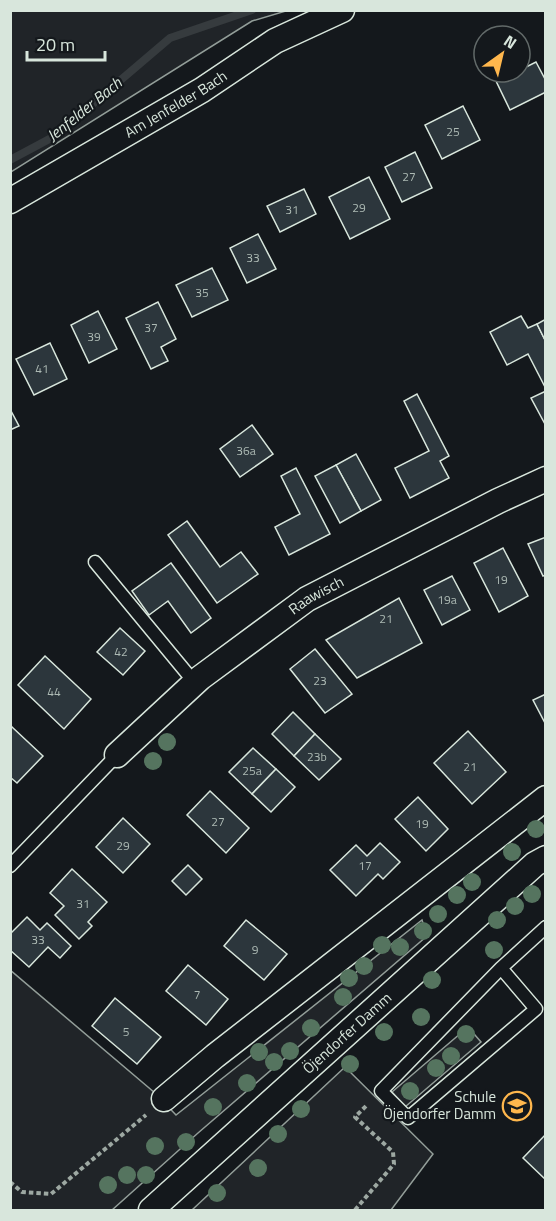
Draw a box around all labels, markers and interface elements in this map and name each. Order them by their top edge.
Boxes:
scale bar [27,24,105,62]
north arrow [472,24,532,84]
text: N [499,29,522,55]
text: 20 m [36,31,75,58]
street label: Am Jenfelder Bach [120,64,232,143]
water label: Jenfelder Bach [41,70,128,147]
house number: 25 [446,122,460,141]
house number: 27 [402,167,416,186]
house number: 29 [352,198,366,217]
house number: 31 [285,200,299,219]
house number: 33 [246,248,260,267]
house number: 35 [195,283,209,302]
house number: 37 [144,318,158,337]
house number: 39 [87,327,101,346]
house number: 41 [35,359,49,378]
house number: 36a [236,441,256,460]
street label: Raawisch [283,570,348,620]
house number: 19 [494,570,508,589]
house number: 19a [437,590,457,609]
house number: 21 [379,609,393,628]
house number: 42 [114,642,128,661]
house number: 23 [313,671,327,690]
house number: 44 [47,682,61,701]
house number: 23b [307,747,327,766]
house number: 21 [463,757,477,776]
house number: 25a [242,761,262,780]
house number: 27 [211,812,225,831]
house number: 19 [415,814,429,833]
house number: 29 [116,836,130,855]
house number: 17 [358,856,372,875]
house number: 31 [76,894,90,913]
house number: 33 [31,930,45,949]
house number: 9 [252,940,259,959]
house number: 7 [194,985,200,1004]
street label: Öjendorfer Damm [297,986,397,1079]
house number: 5 [123,1022,130,1041]
place label: Schule Öjendorfer Damm [383,1085,496,1125]
school or university icon: Schule Öjendorfer Damm [501,1090,533,1122]

